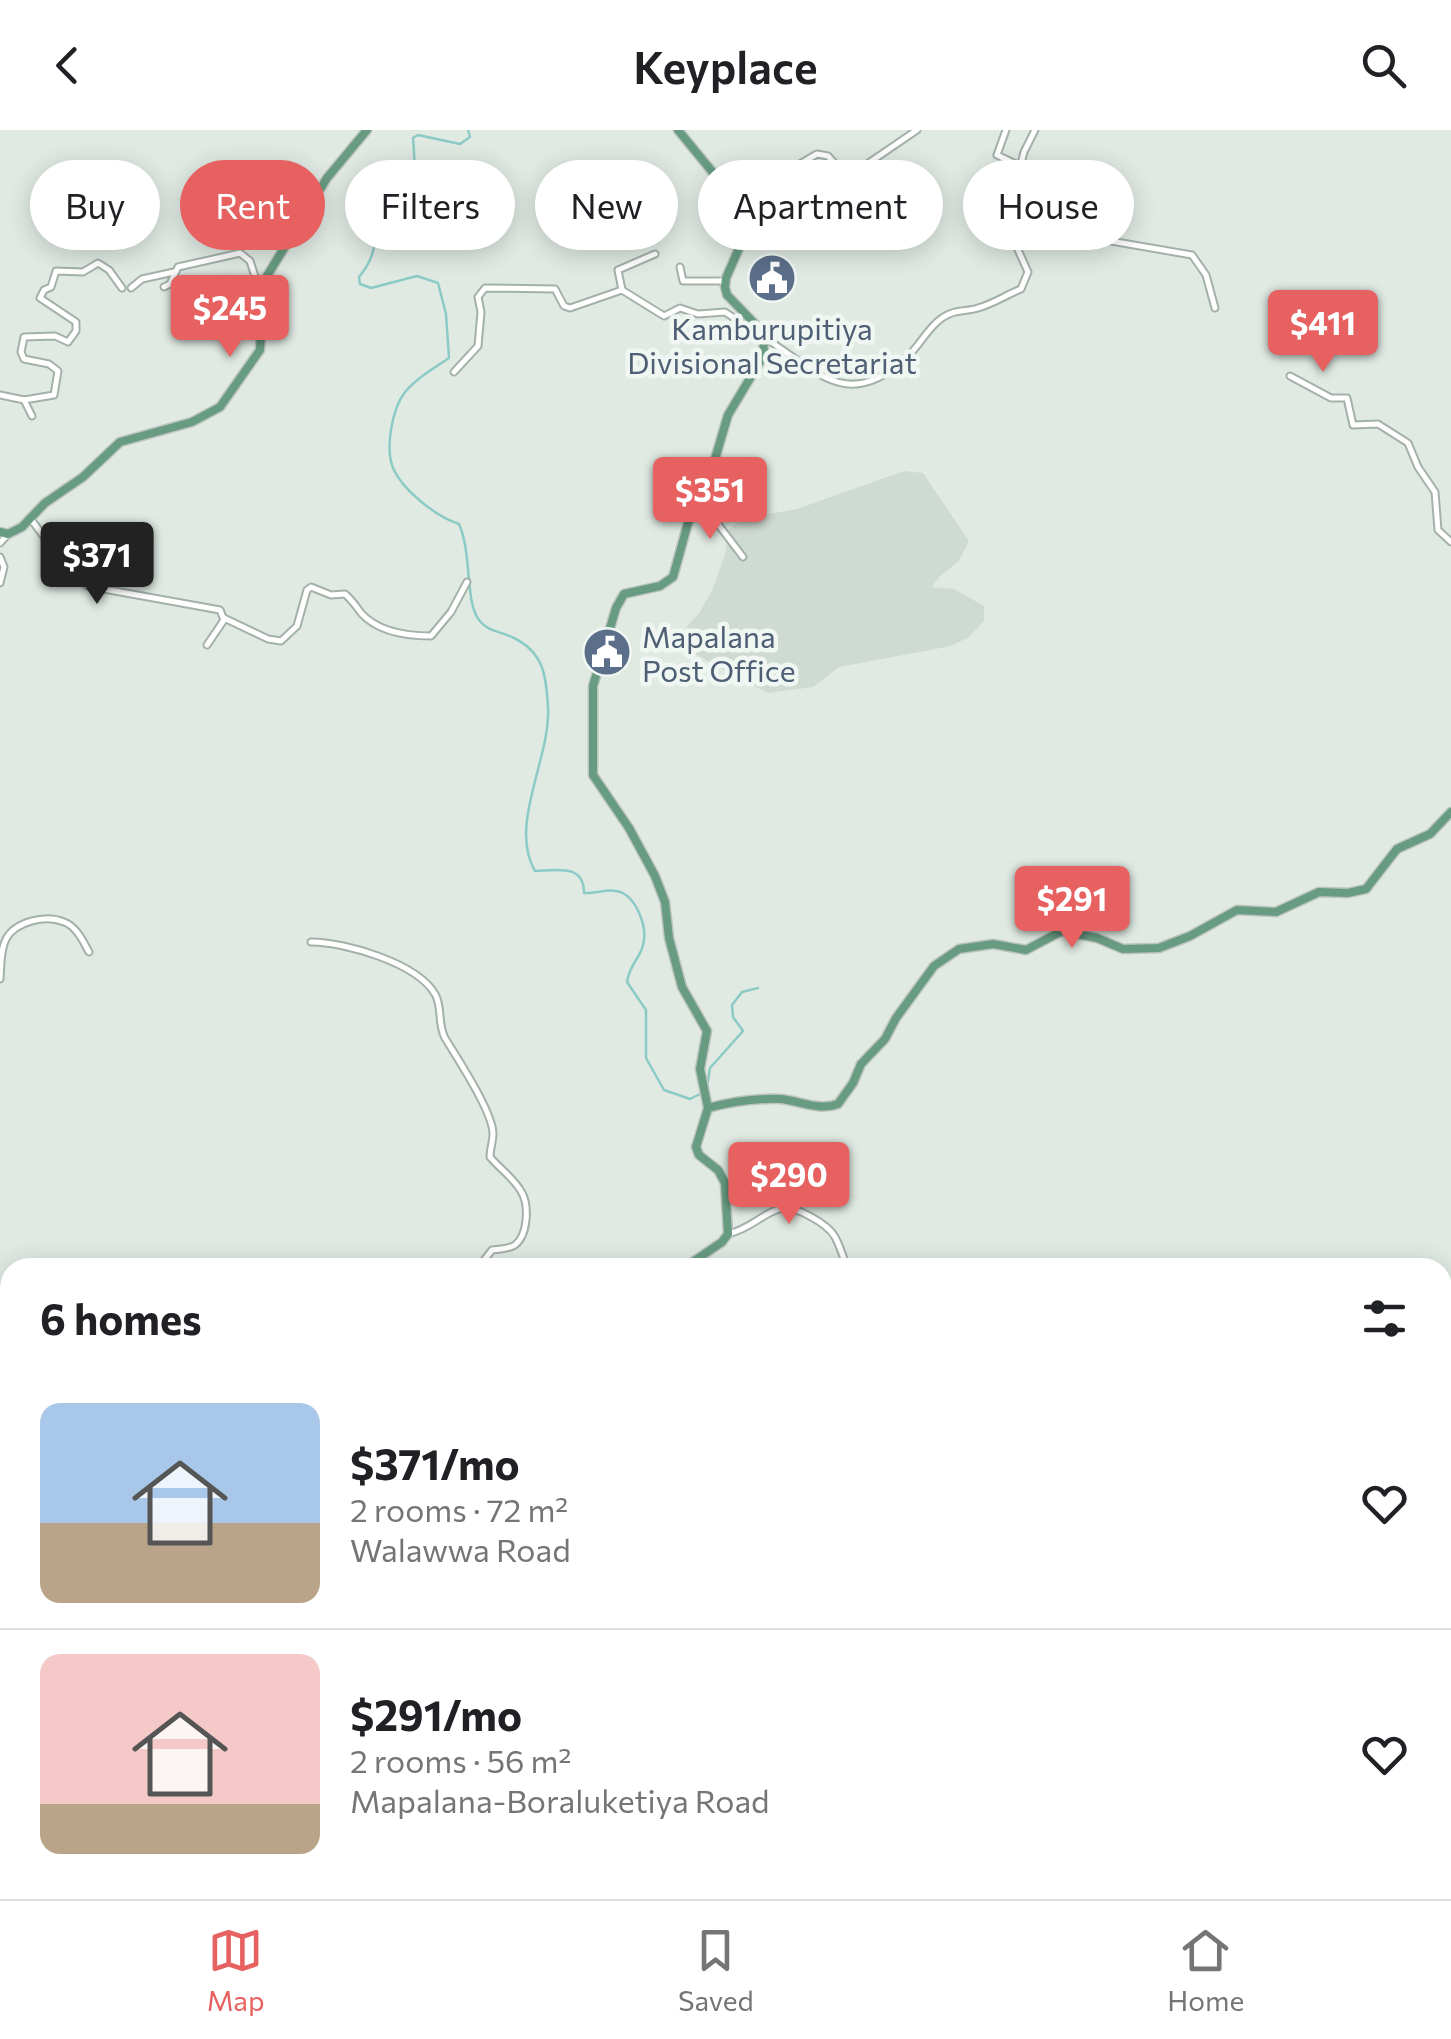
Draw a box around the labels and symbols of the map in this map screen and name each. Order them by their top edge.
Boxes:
public building icon: Kamburupitiya Divisional Secretariat [746,252,798,304]
pin: $245 [171,275,289,360]
pin: $411 [1264,290,1382,375]
place label: Kamburupitiya Divisional Secretariat [627,309,917,380]
pin: $351 [651,457,769,542]
pin: $371 [38,522,156,607]
place label: Mapalana Post Office [642,617,795,688]
public building icon: Mapalana Post Office [581,626,633,678]
pin: $291 [1013,866,1131,951]
pin: $290 [730,1142,848,1227]

